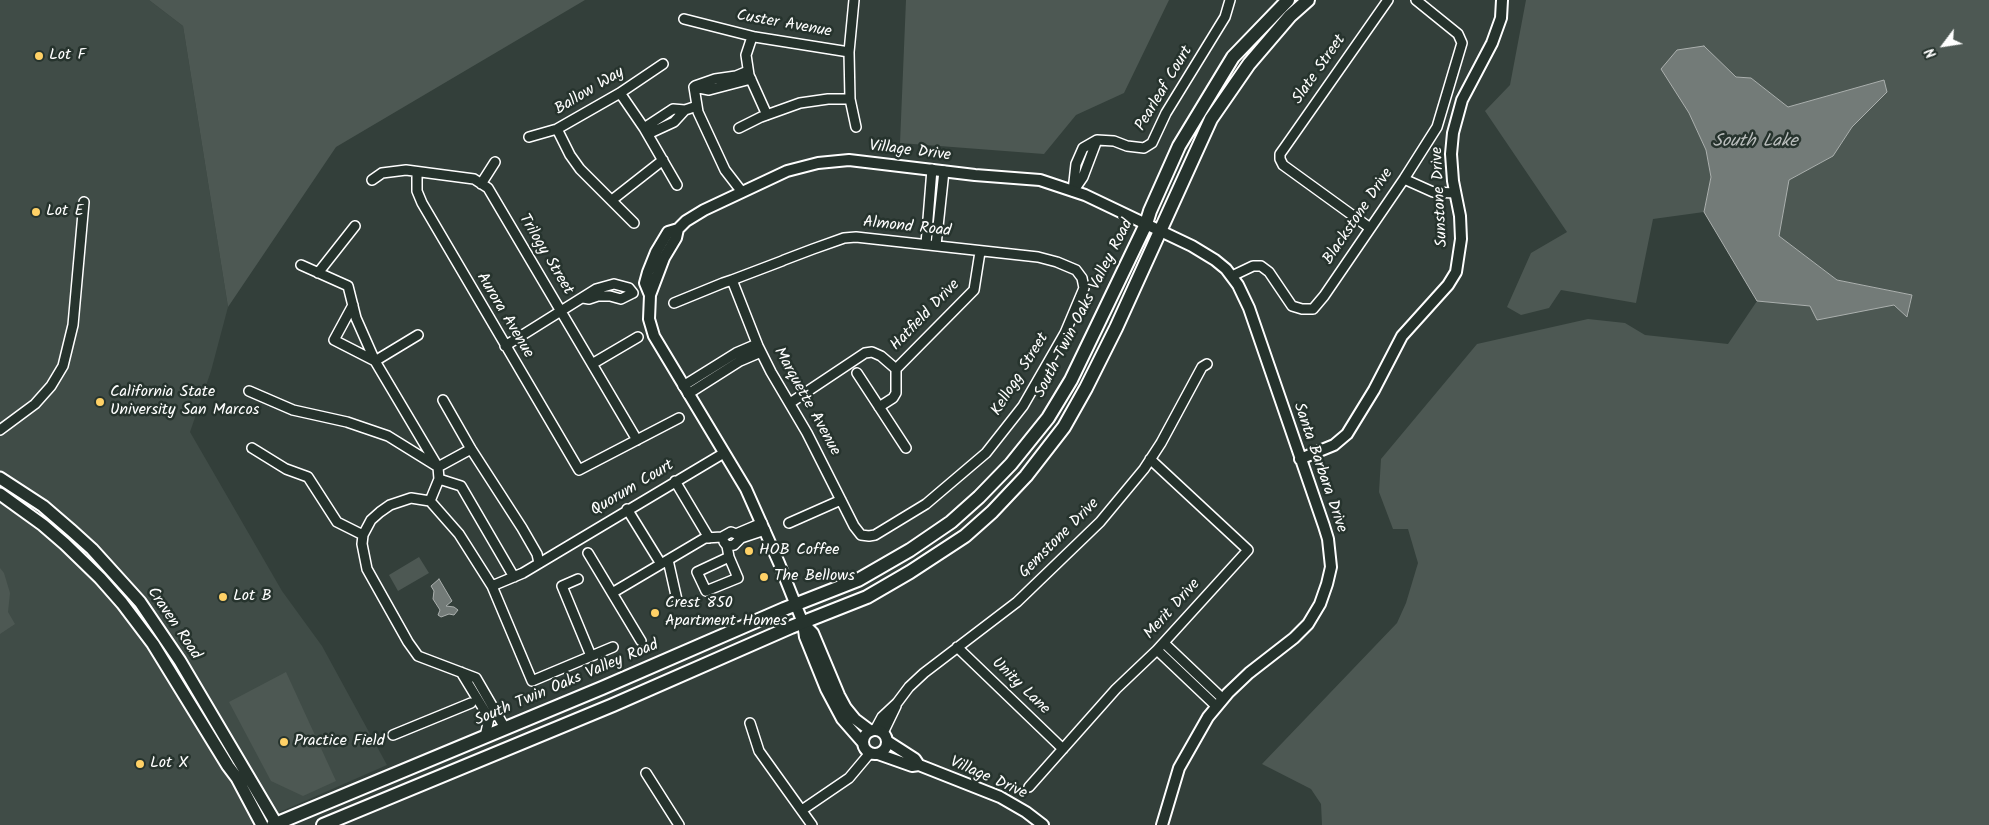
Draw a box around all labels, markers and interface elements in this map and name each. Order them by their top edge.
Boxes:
street label: Custer Avenue [735,7,833,43]
north arrow [1919,20,1969,70]
street label: Slate Street [1289,32,1351,108]
street label: Pearleaf Court [1132,43,1198,135]
text: N [1919,43,1943,62]
place label: Lot F [49,46,86,66]
marker: Lot F [33,50,45,62]
street label: Ballow Way [552,64,628,120]
water label: South Lake [1712,132,1798,154]
street label: Village Drive [868,137,952,167]
street label: Sunstone Drive [1429,146,1453,248]
street label: Blackstone Drive [1320,165,1398,269]
place label: Lot E [46,202,84,222]
marker: Lot E [30,206,42,218]
street label: Trilogy Street [513,211,577,299]
street label: Almond Road [862,214,952,242]
street label: South Twin Oaks Valley Road [1032,217,1138,401]
street label: Aurora Avenue [471,270,537,362]
street label: Hatfield Drive [887,276,965,356]
street label: Kellogg Street [988,330,1054,420]
street label: Marquette Avenue [768,344,844,460]
place label: California State University San Marcos [110,383,259,421]
marker: California State University San Marcos [94,396,106,408]
street label: Santa Barbara Drive [1288,401,1350,535]
street label: Quorum Court [588,457,678,521]
street label: Gemstone Drive [1016,495,1104,583]
place label: HOB Coffee [759,541,839,561]
marker: HOB Coffee [743,545,755,557]
place label: The Bellows [774,567,855,587]
marker: The Bellows [758,571,770,583]
street label: Merit Drive [1141,576,1205,644]
street label: Craven Road [142,584,204,664]
place label: Lot B [233,587,272,607]
marker: Lot B [217,591,229,603]
place label: Crest 850 Apartment Homes [665,594,787,632]
marker: Crest 850 Apartment Homes [649,607,661,619]
street label: South Twin Oaks Valley Road [472,637,662,731]
street label: Unity Lane [987,654,1053,720]
place label: Practice Field [294,732,385,752]
marker: Practice Field [278,736,290,748]
place label: Lot X [150,754,189,774]
street label: Village Drive [947,754,1029,804]
marker: Lot X [134,758,146,770]

